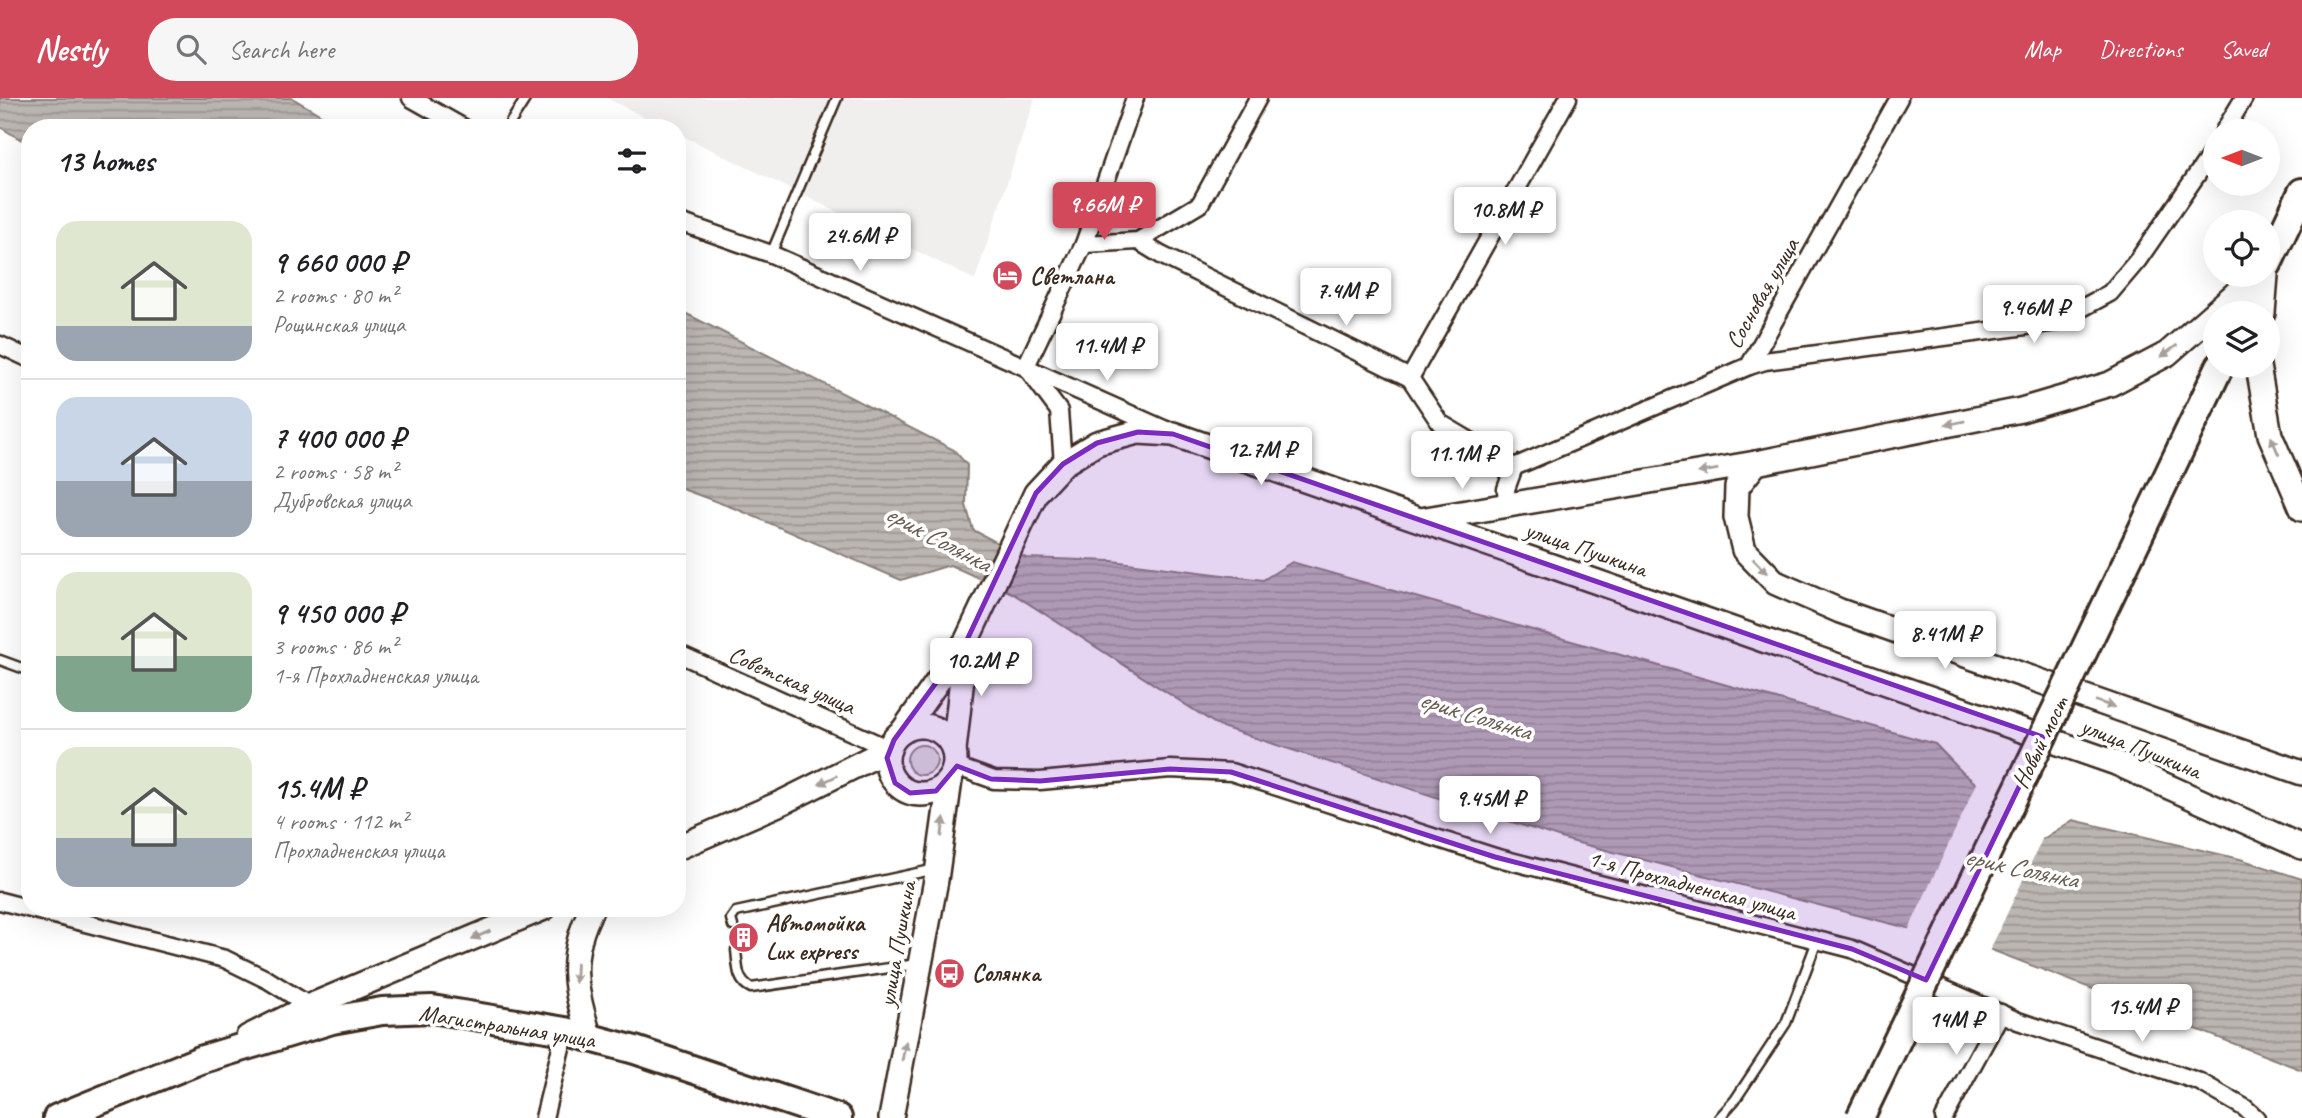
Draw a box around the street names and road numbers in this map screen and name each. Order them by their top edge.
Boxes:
street label: Сосновая улица [1718,231,1806,354]
street label: улица Пушкина [1519,514,1653,584]
street label: Советская улица [724,639,861,722]
street label: Новый мост [2005,690,2075,793]
street label: улица Пушкина [2075,710,2207,786]
street label: 1-я Прохладненская улица [1585,843,1801,928]
street label: улица Пушкина [871,877,923,1011]
street label: Магистральная улица [417,997,598,1055]

